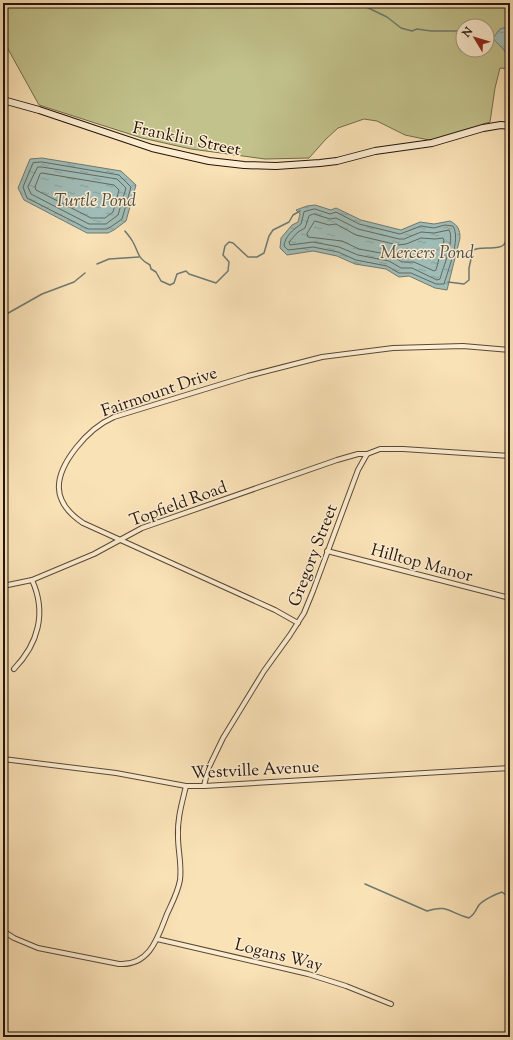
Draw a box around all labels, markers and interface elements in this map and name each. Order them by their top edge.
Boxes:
north arrow [455,18,495,58]
text: N [458,24,477,42]
street label: Franklin Street [130,117,243,163]
water label: Turtle Pond [54,189,136,215]
water label: Mercers Pond [380,241,474,267]
street label: Fairmount Drive [98,362,221,424]
street label: Topfield Road [127,476,231,534]
street label: Gregory Street [283,501,344,610]
street label: Hilltop Manor [368,539,476,589]
street label: Westville Avenue [190,756,320,786]
street label: Logans Way [232,933,326,979]

